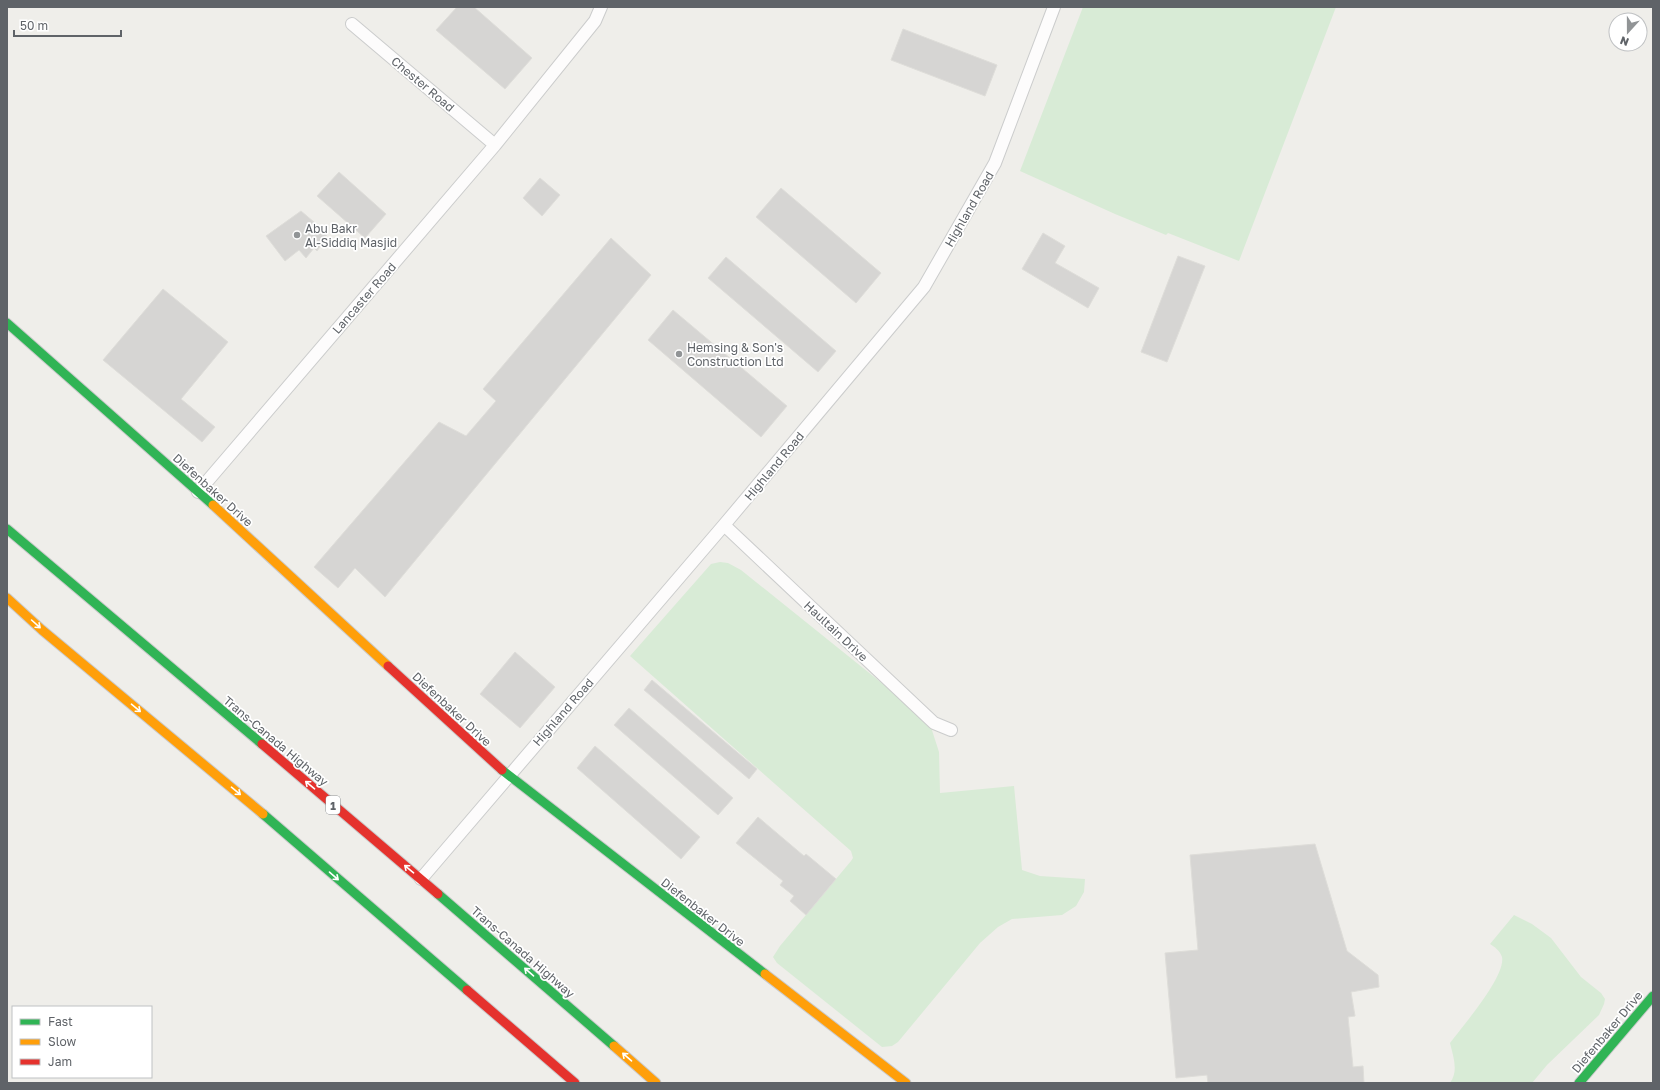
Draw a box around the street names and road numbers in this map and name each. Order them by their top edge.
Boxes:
street label: Chester Road [388,53,458,115]
street label: Highland Road [941,168,997,250]
street label: Lancaster Road [329,259,399,337]
street label: Highland Road [741,429,807,503]
street label: Diefenbaker Drive [170,450,256,530]
street label: Haultain Drive [801,598,871,664]
street label: Diefenbaker Drive [410,669,494,749]
street label: Highland Road [529,675,597,749]
street label: Trans-Canada Highway [221,693,332,789]
road number: 1 [326,796,340,814]
street label: Diefenbaker Drive [658,875,748,949]
street label: Trans-Canada Highway [468,903,578,1001]
street label: Diefenbaker Drive [1568,988,1646,1076]

